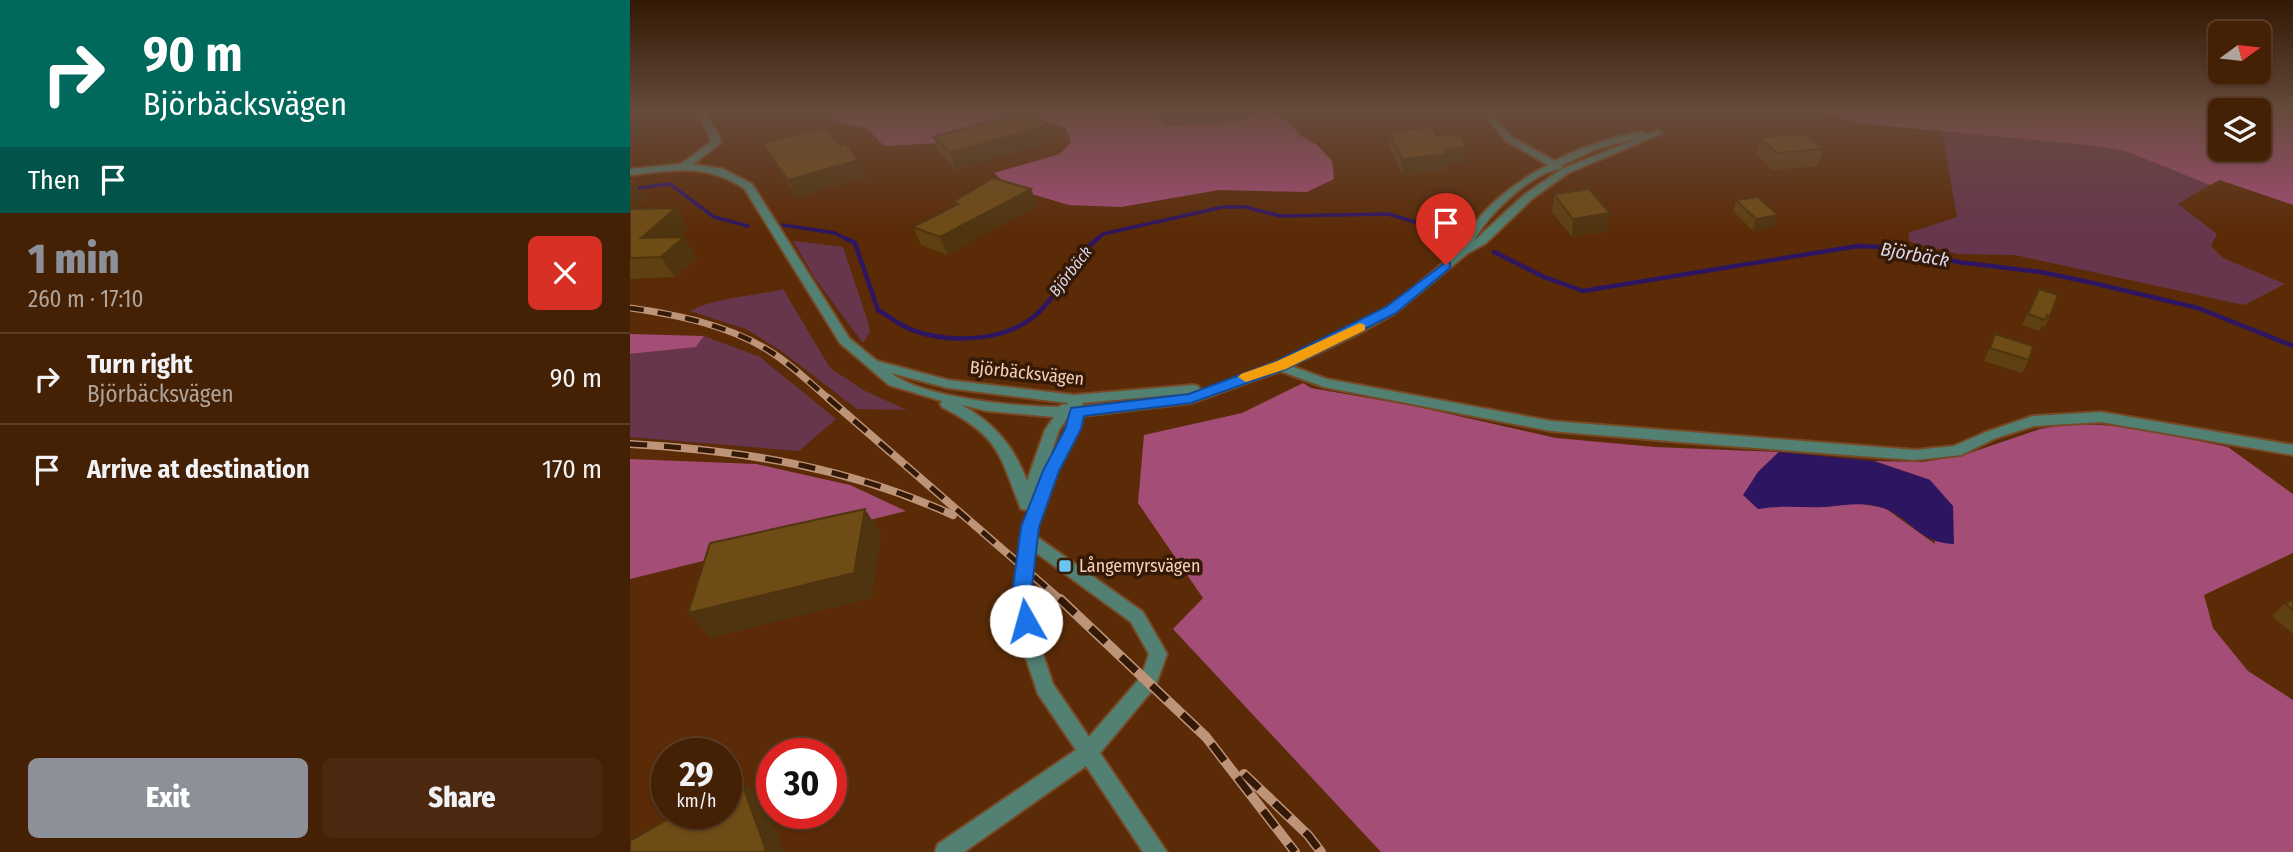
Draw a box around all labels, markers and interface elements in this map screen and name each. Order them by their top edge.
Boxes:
north arrow [2208,21,2272,84]
map controls [2208,21,2271,161]
text: 90 m [143,25,243,84]
icon: right [28,28,119,119]
text: Björbäcksvägen [143,85,347,123]
button: layers [2208,98,2271,161]
icon: arrive [94,161,132,199]
text: Then [28,165,80,196]
pin [1416,193,1476,265]
icon: arrive [1427,204,1465,242]
text: 1 min [28,234,119,284]
button: close [528,236,602,310]
water label: Björbäck [1879,237,1951,272]
water label: Björbäck [1045,242,1096,300]
text: 260 m · 17:10 [28,285,143,313]
text: Turn right [87,349,193,380]
street label: Björbäcksvägen [969,356,1085,390]
icon: right [28,360,66,398]
text: 90 m [550,363,602,394]
text: Björbäcksvägen [87,380,234,408]
icon: arrive [28,451,66,489]
text: Arrive at destination [87,454,310,485]
text: 170 m [542,454,602,485]
place label: Långemyrsvägen [1079,555,1200,577]
marker: Långemyrsvägen [1057,558,1073,574]
position arrow [989,584,1063,658]
speed limit sign: 30 [756,738,847,829]
text: 29 [679,753,714,795]
button: Exit [28,758,308,838]
button: Share [322,758,602,838]
text: km/h [676,790,717,812]

